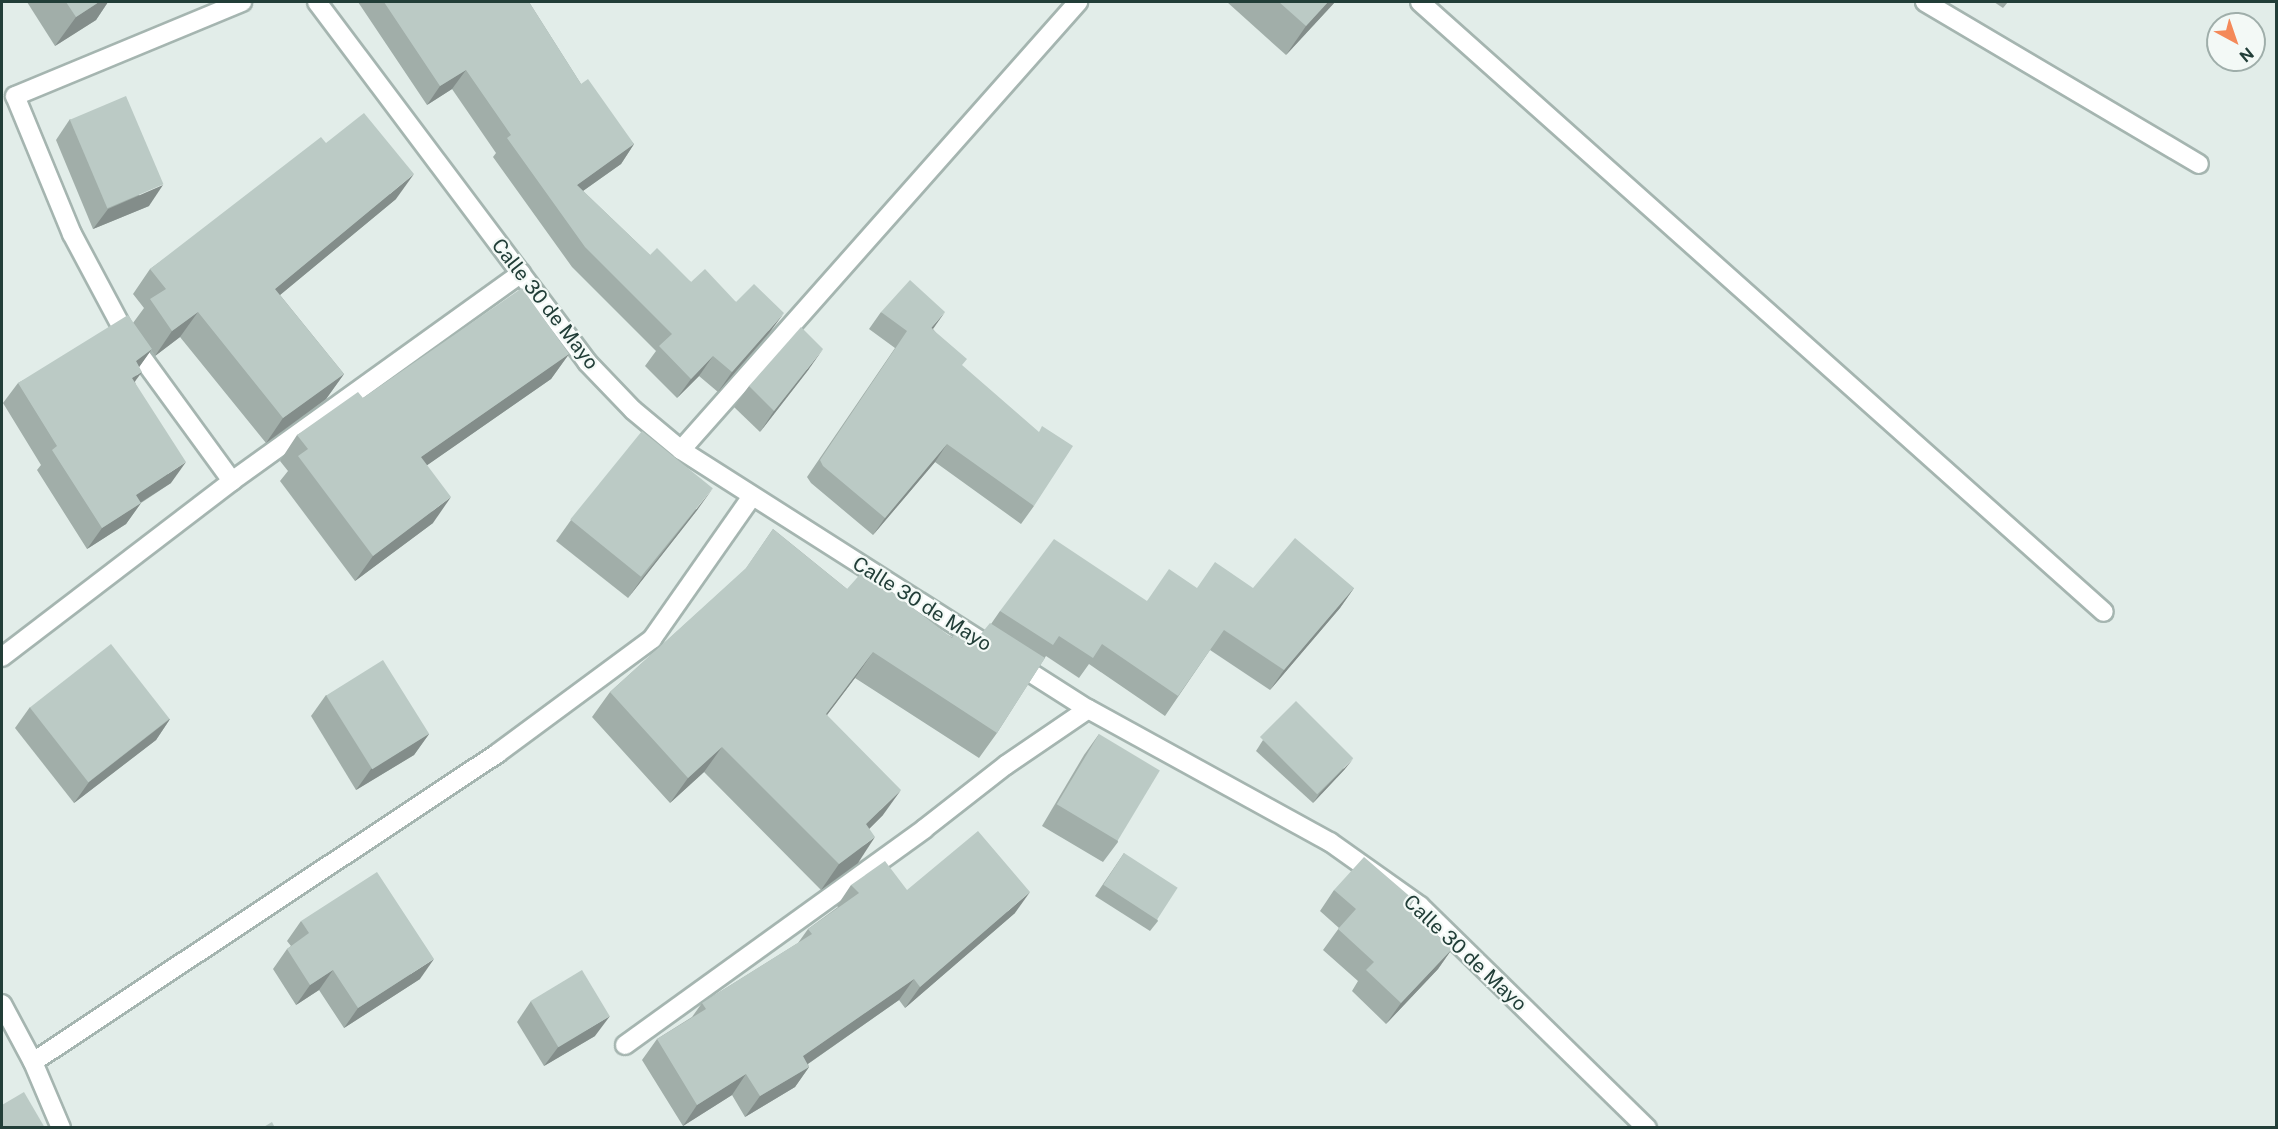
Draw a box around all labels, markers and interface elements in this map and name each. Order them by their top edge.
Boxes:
north arrow [2206,12,2266,72]
text: N [2236,43,2258,66]
street label: Calle 30 de Mayo [486,234,604,374]
street label: Calle 30 de Mayo [848,551,996,657]
street label: Calle 30 de Mayo [1398,890,1532,1016]

